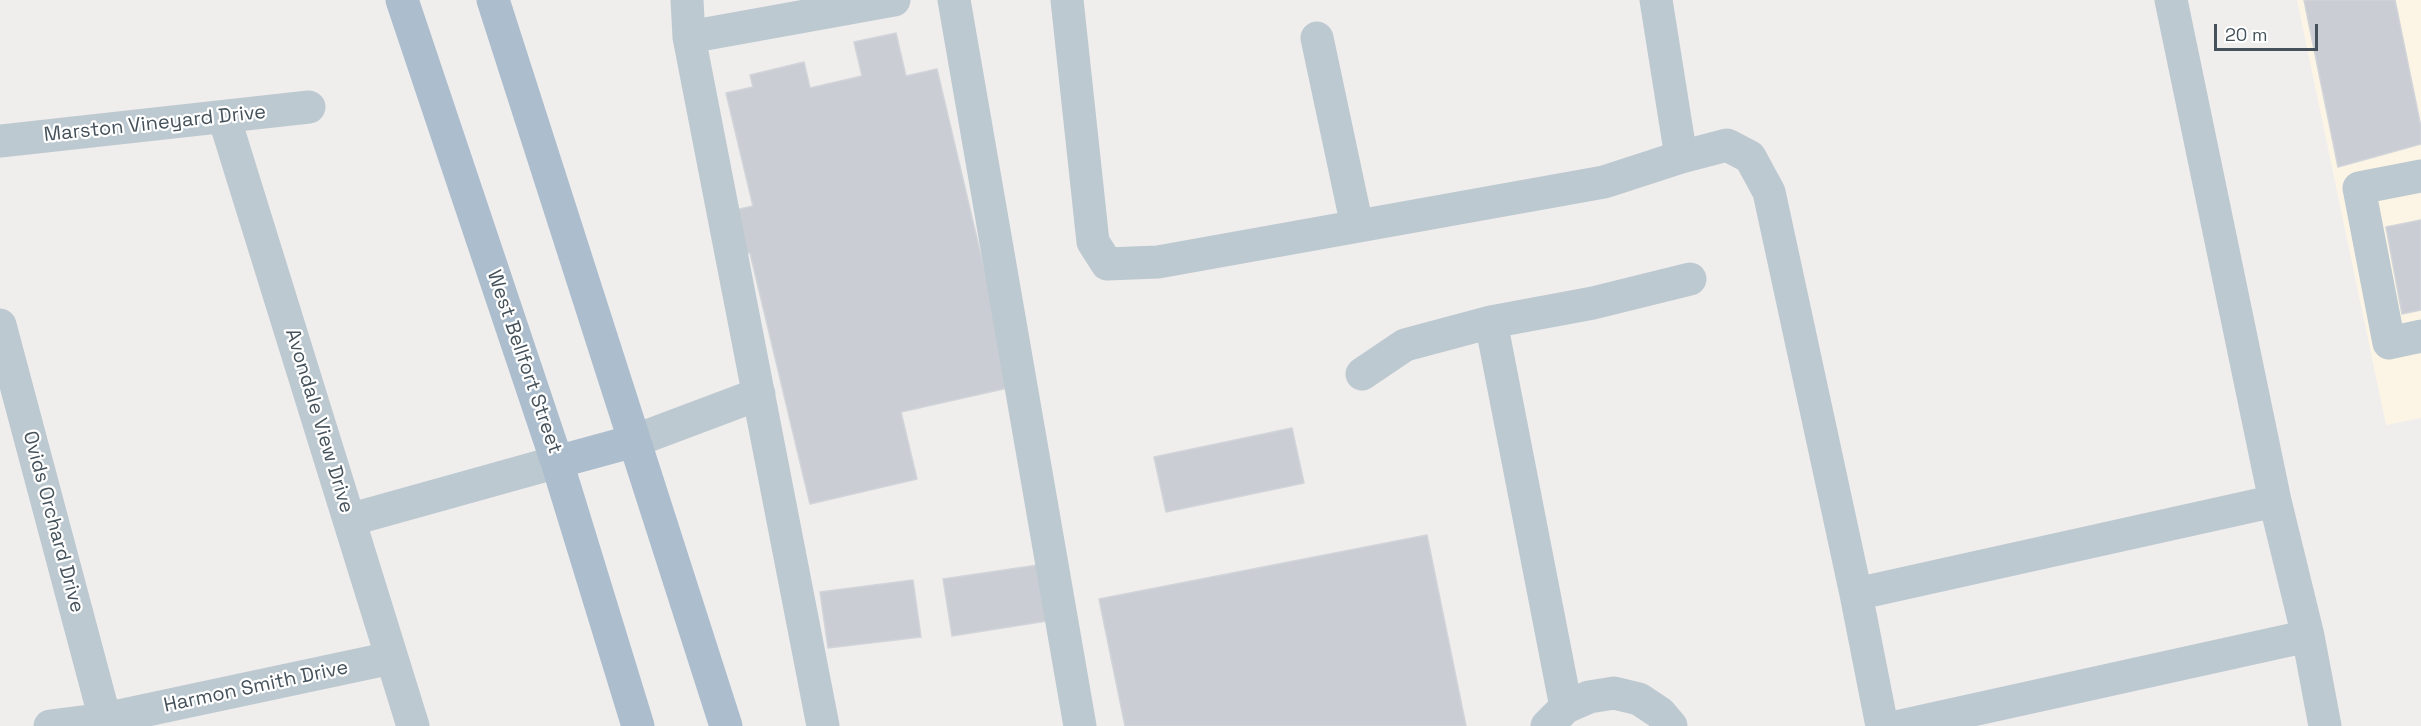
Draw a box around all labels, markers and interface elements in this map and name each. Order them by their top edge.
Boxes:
scale bar [2217,12,2320,50]
text: 20 m [2225,23,2268,46]
street label: Marston Vineyard Drive [43,100,267,148]
street label: West Bellfort Street [481,267,567,457]
street label: Avondale View Drive [280,326,358,516]
street label: Ovids Orchard Drive [17,429,89,615]
street label: Harmon Smith Drive [162,656,350,718]

